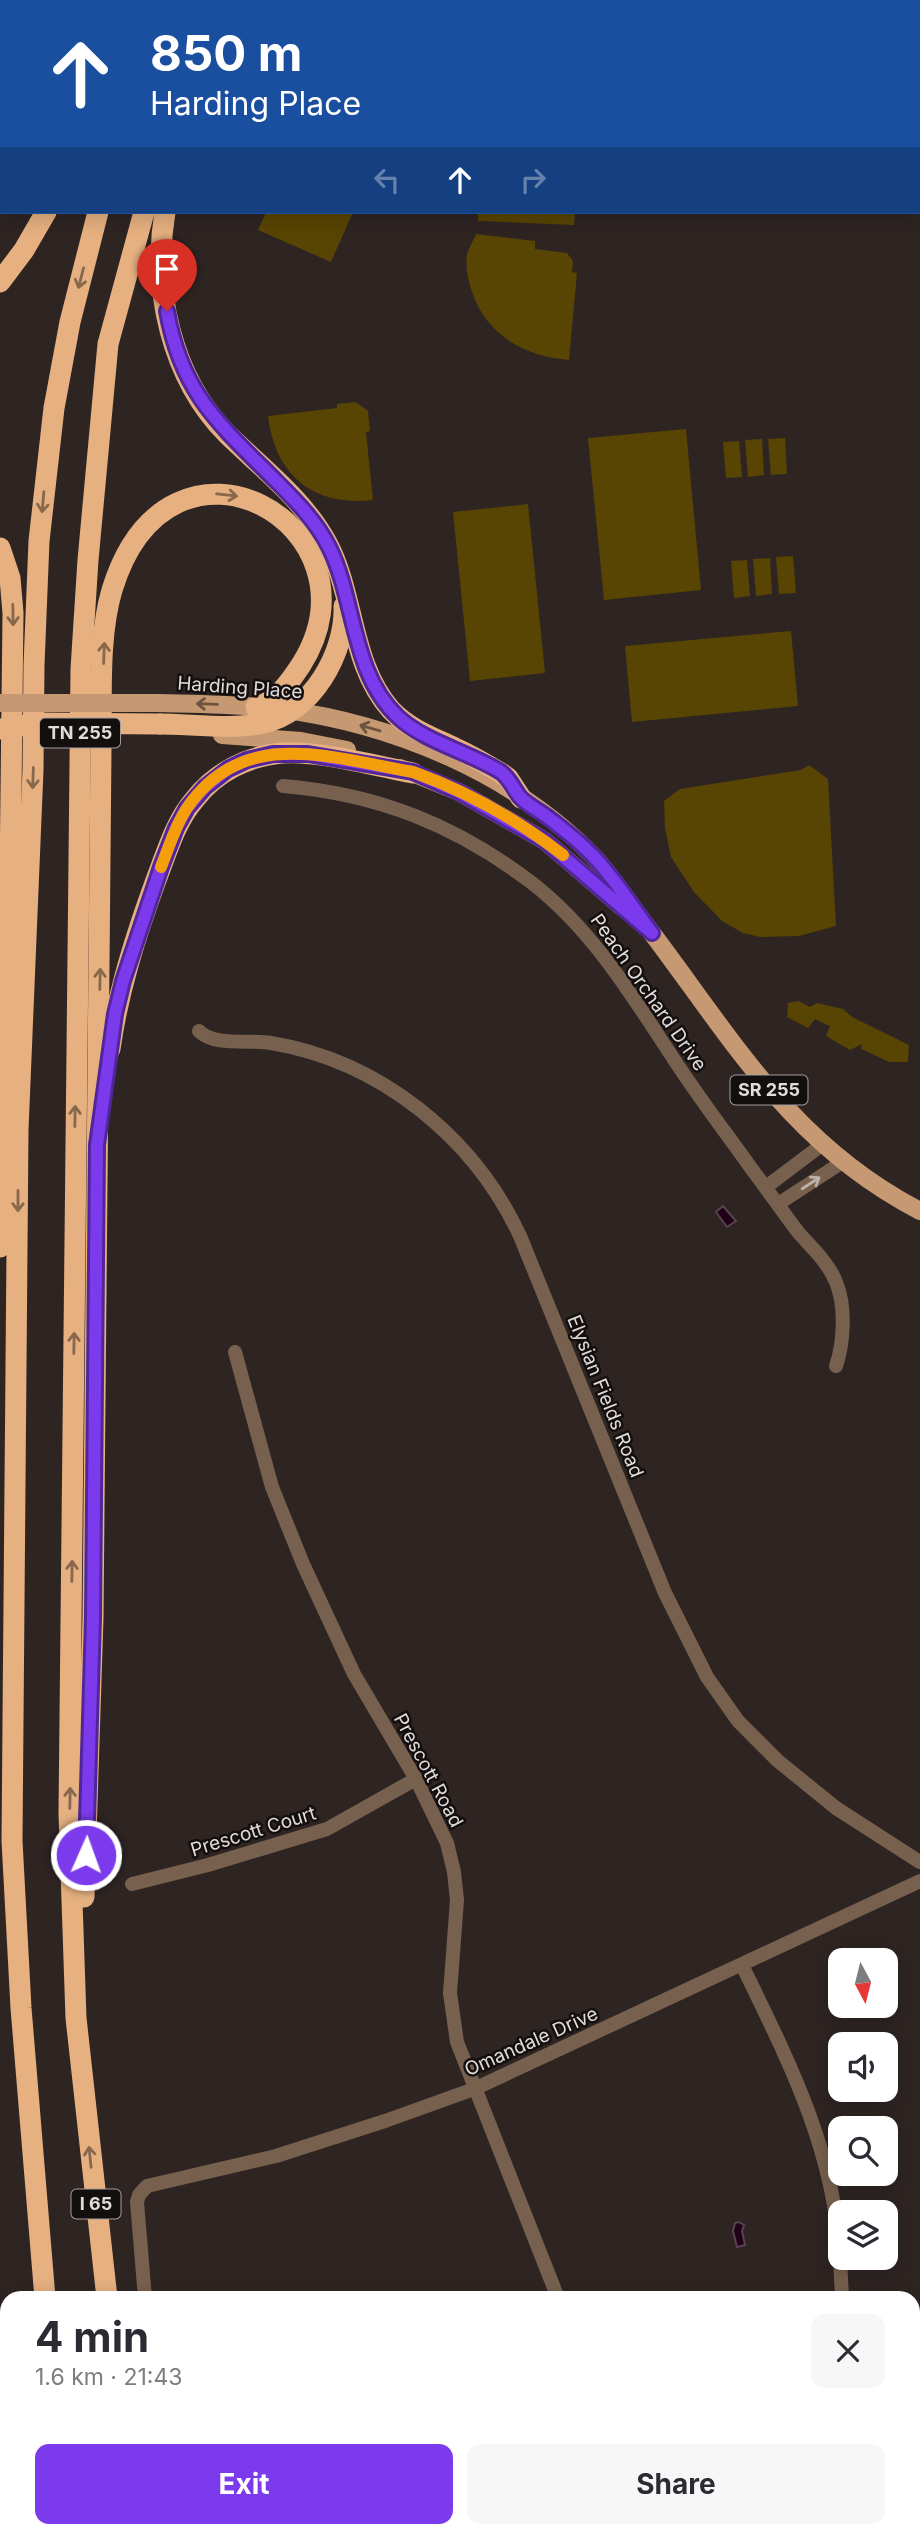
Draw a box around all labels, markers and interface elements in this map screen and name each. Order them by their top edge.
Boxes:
text: 850 m [150,24,303,83]
icon: ahead [35,28,126,119]
text: Harding Place [150,84,361,123]
icon: left [368,161,406,199]
icon: ahead [441,161,479,199]
icon: right [514,161,552,199]
pin [137,239,197,311]
icon: arrive [148,250,186,288]
one-way arrow [74,266,87,289]
one-way arrow [215,489,238,502]
one-way arrow [36,490,49,513]
one-way arrow [6,603,19,626]
one-way arrow [97,642,110,665]
street label: Harding Place [177,672,303,703]
one-way arrow [196,698,219,711]
road number: TN 255 [40,718,120,748]
one-way arrow [359,721,381,734]
one-way arrow [26,766,40,789]
street label: Peach Orchard Drive [586,909,711,1075]
one-way arrow [93,967,107,990]
road number: SR 255 [730,1076,808,1105]
one-way arrow [68,1105,82,1128]
one-way arrow [801,1175,820,1190]
one-way arrow [11,1189,25,1212]
street label: Elysian Fields Road [562,1312,649,1481]
one-way arrow [67,1332,81,1355]
one-way arrow [65,1560,79,1583]
street label: Prescott Road [389,1709,468,1831]
one-way arrow [63,1787,76,1810]
street label: Prescott Court [188,1802,319,1861]
position arrow [49,1818,123,1892]
north arrow [828,1948,898,2018]
map controls [828,1948,898,2270]
street label: Omandale Drive [461,2002,601,2081]
button: sound [828,2032,898,2102]
button: search [828,2116,898,2186]
one-way arrow [84,2146,97,2169]
road number: I 65 [72,2190,120,2218]
button: layers [828,2200,898,2270]
text: 4 min [35,2311,149,2362]
button: close [811,2314,885,2388]
text: 1.6 km · 21:43 [35,2363,183,2391]
button: Exit [35,2444,453,2524]
button: Share [467,2444,885,2524]

